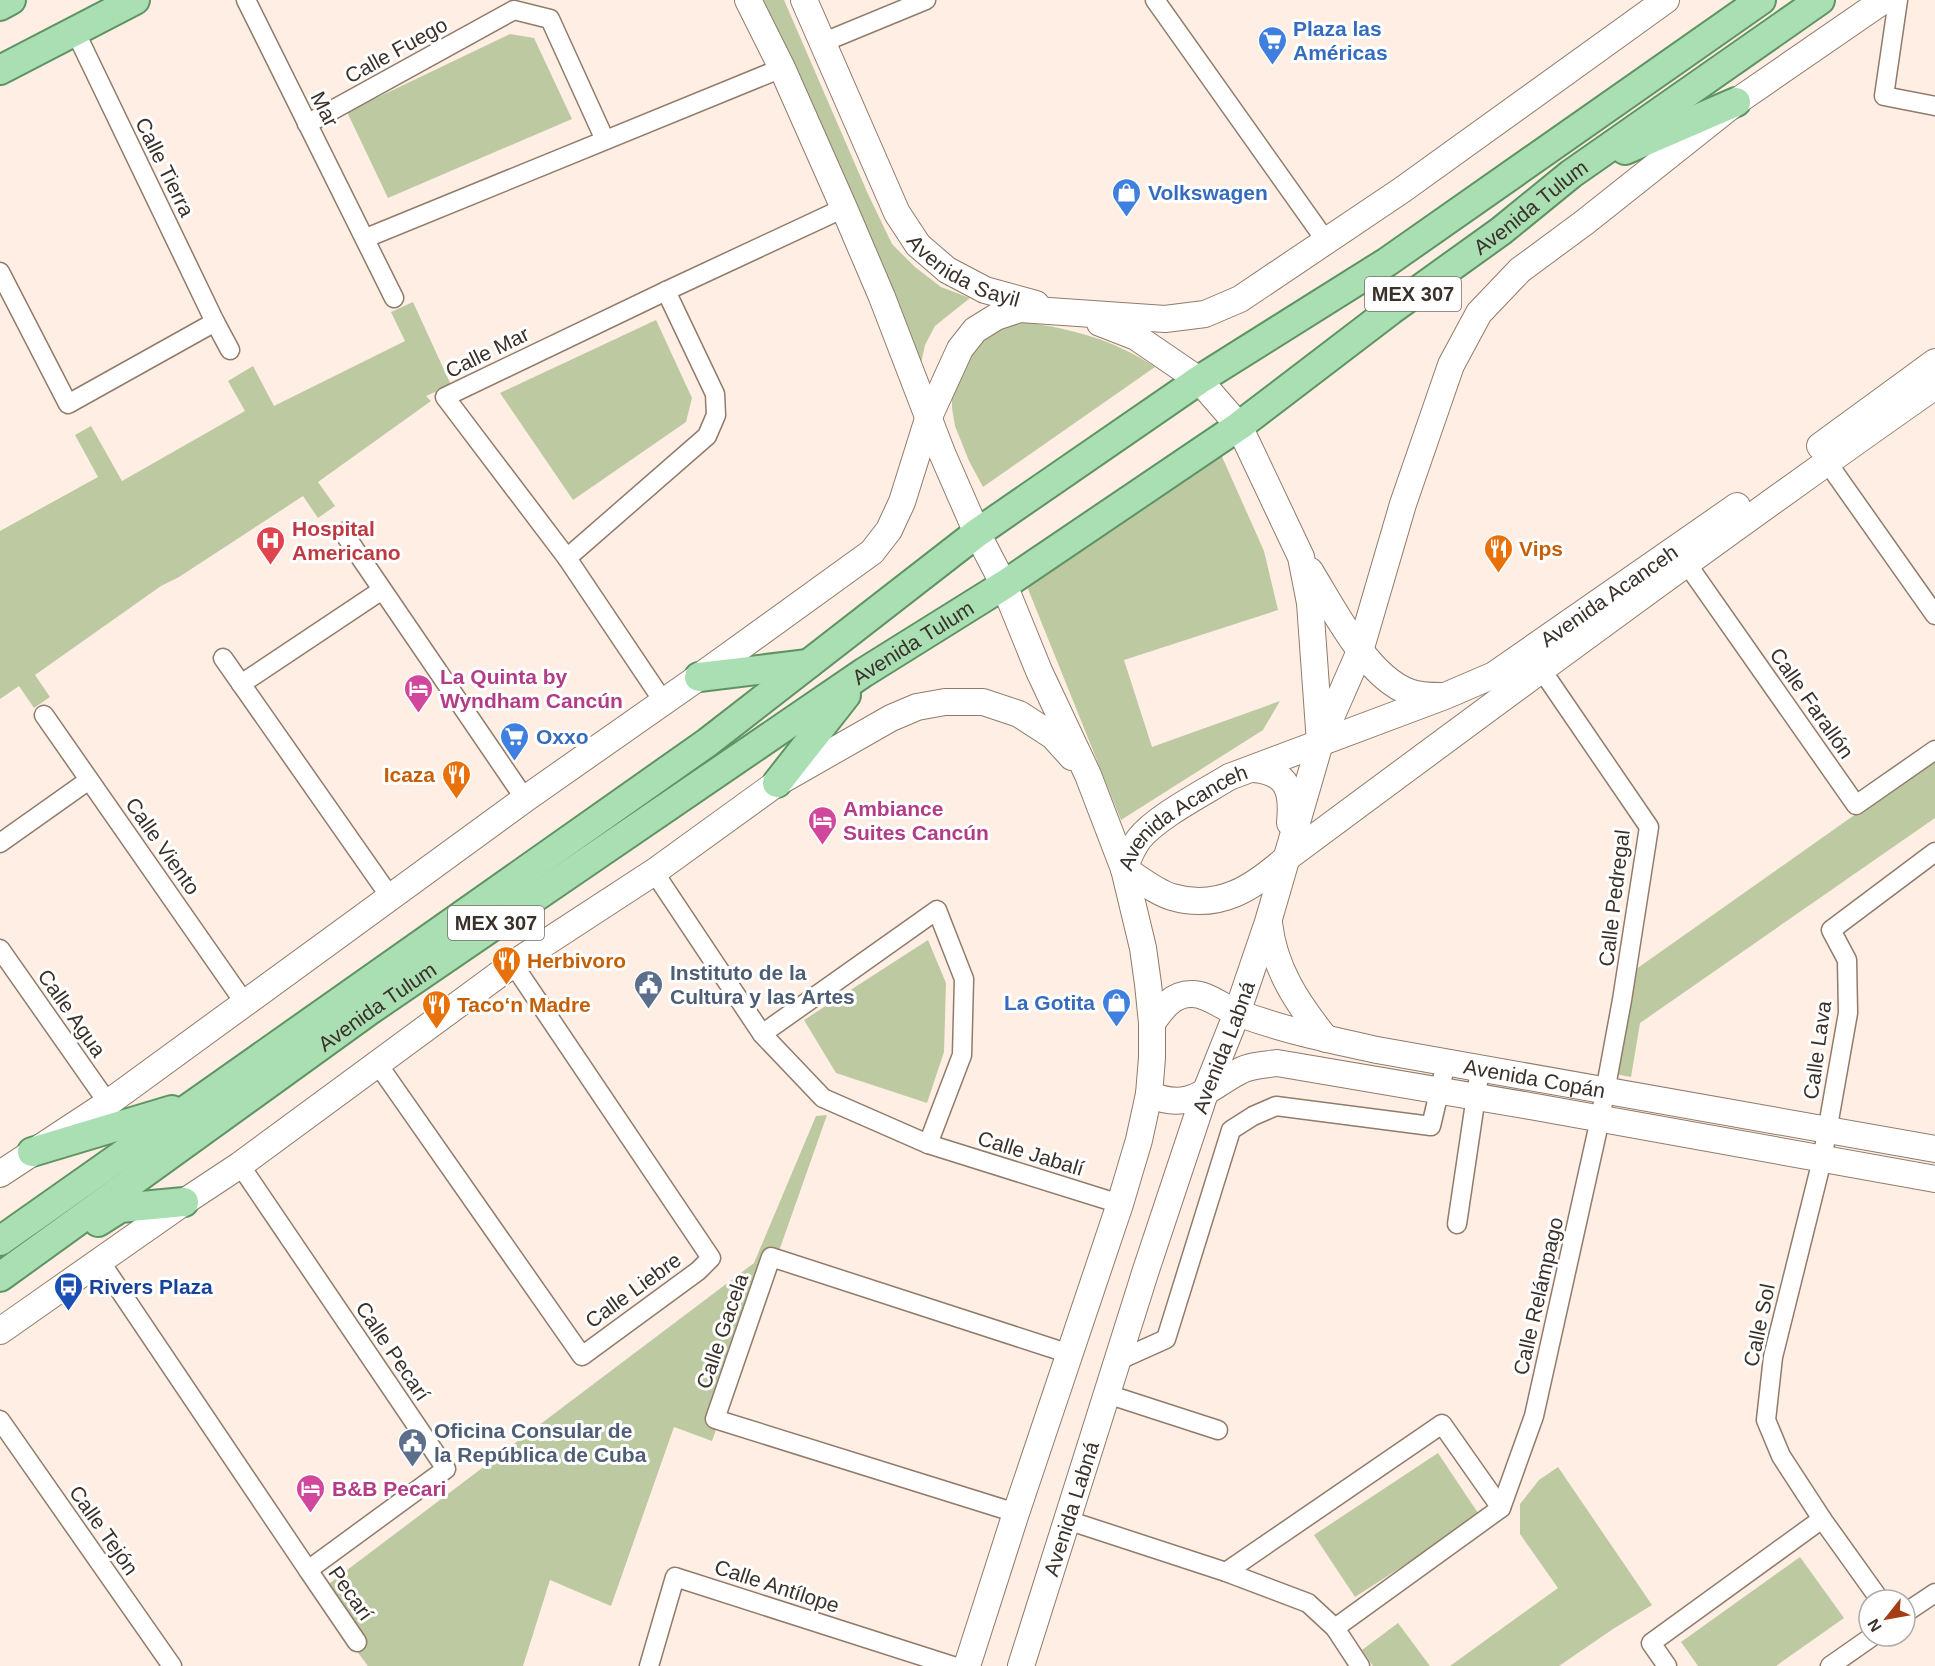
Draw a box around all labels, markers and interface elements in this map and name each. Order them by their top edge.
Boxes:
street label: Calle Fuego [341,12,451,88]
place label: Plaza las Américas [1293,17,1388,64]
supermarket icon: Plaza las Américas [1256,24,1288,66]
street label: Mar [307,88,343,130]
street label: Calle Tierra [131,114,199,221]
street label: Avenida Tulum [1469,155,1592,259]
shop icon: Volkswagen [1111,176,1143,218]
place label: Volkswagen [1148,181,1268,204]
street label: Avenida Sayil [903,230,1022,311]
road number: MEX 307 [1365,277,1461,311]
street label: Calle Mar [442,322,532,382]
place label: Hospital Americano [292,517,401,564]
hospital icon: Hospital Americano [255,524,287,566]
restaurant icon: Vips [1482,532,1514,574]
place label: Vips [1519,537,1563,560]
street label: Avenida Acanceh [1536,540,1682,651]
street label: Avenida Tulum [848,596,978,689]
street label: Calle Farallón [1765,643,1859,763]
place label: La Quinta by Wyndham Cancún [440,665,623,712]
hotel icon: La Quinta by Wyndham Cancún [403,672,435,714]
supermarket icon: Oxxo [499,720,531,762]
place label: Oxxo [536,725,589,748]
restaurant icon: Icaza [440,758,472,800]
street label: Avenida Acanceh [1113,760,1250,873]
place label: Icaza [384,763,435,786]
street label: Calle Viento [121,793,205,899]
place label: Ambiance Suites Cancún [843,797,989,844]
hotel icon: Ambiance Suites Cancún [806,804,838,846]
street label: Calle Pedregal [1594,828,1634,968]
road number: MEX 307 [448,906,544,940]
restaurant icon: Herbivoro [490,944,522,986]
place label: Herbivoro [527,949,626,972]
street label: Avenida Tulum [313,957,440,1055]
place label: Instituto de la Cultura y las Artes [670,961,855,1008]
street label: Calle Agua [33,965,111,1061]
public building icon: Instituto de la Cultura y las Artes [633,968,665,1010]
street label: Avenida Labná [1188,978,1259,1116]
shop icon: La Gotita [1100,986,1132,1028]
restaurant icon: Taco‘n Madre [420,988,452,1030]
place label: La Gotita [1004,991,1095,1014]
place label: Taco‘n Madre [457,993,591,1016]
street label: Calle Lava [1799,999,1835,1101]
street label: Avenida Copán [1462,1054,1607,1102]
street label: Calle Jabalí [975,1126,1087,1180]
street label: Calle Relámpago [1509,1215,1567,1377]
street label: Calle Liebre [581,1248,685,1332]
bus stop icon: Rivers Plaza [52,1270,84,1312]
street label: Calle Gacela [692,1270,753,1392]
place label: Rivers Plaza [89,1275,213,1298]
street label: Calle Sol [1739,1282,1779,1368]
street label: Calle Pecarí [351,1297,435,1405]
place label: Oficina Consular de la República de Cuba [434,1419,647,1466]
public building icon: Oficina Consular de la República de Cuba [397,1426,429,1468]
street label: Avenida Labná [1039,1438,1103,1579]
hotel icon: B&B Pecari [295,1472,327,1514]
place label: B&B Pecari [332,1477,446,1500]
street label: Calle Tejón [65,1481,143,1579]
street label: Calle Antílope [712,1555,842,1617]
street label: Pecarí [324,1562,378,1625]
north arrow [1857,1588,1917,1648]
text: N [1864,1616,1885,1635]

